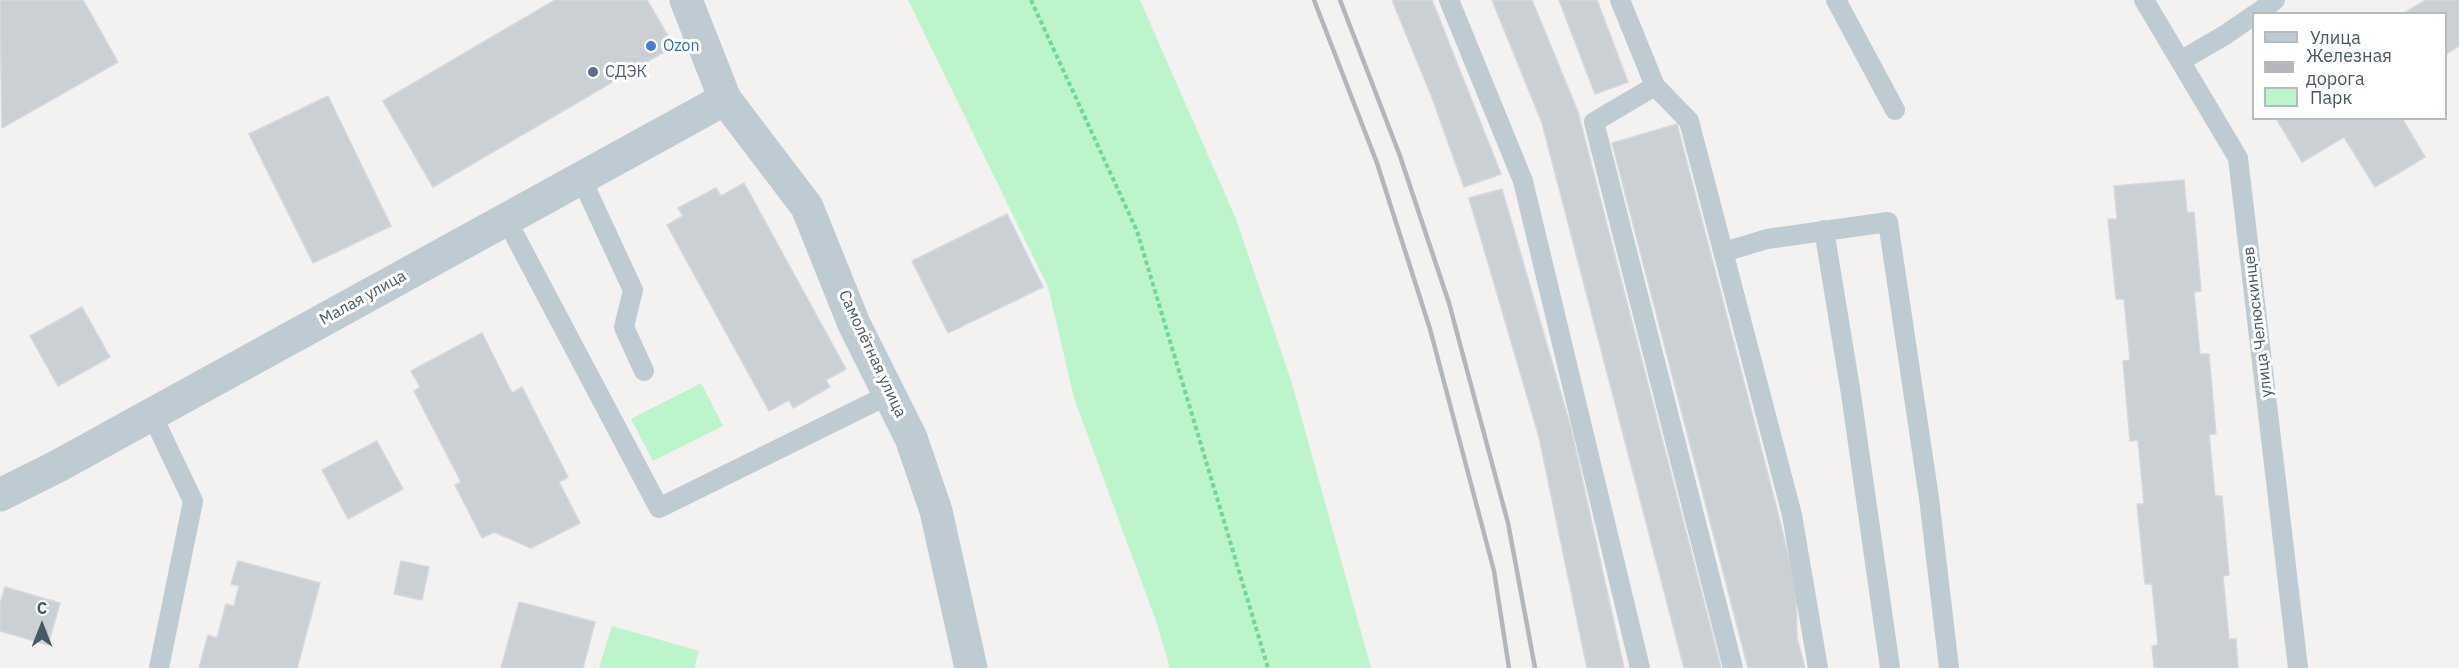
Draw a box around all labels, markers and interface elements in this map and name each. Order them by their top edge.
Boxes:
legend [2252,12,2447,120]
text: Улица [2310,26,2361,49]
place label: Ozon [663,36,700,56]
marker: Ozon [644,39,658,53]
text: Железная дорога [2306,44,2392,90]
place label: СДЭК [605,62,647,82]
marker: СДЭК [586,65,600,79]
text: Парк [2310,86,2352,109]
street label: улица Челюскинцев [2239,246,2277,398]
street label: Малая улица [316,266,410,330]
street label: Самолётная улица [834,287,910,421]
north arrow [12,596,72,656]
text: С [37,598,47,618]

